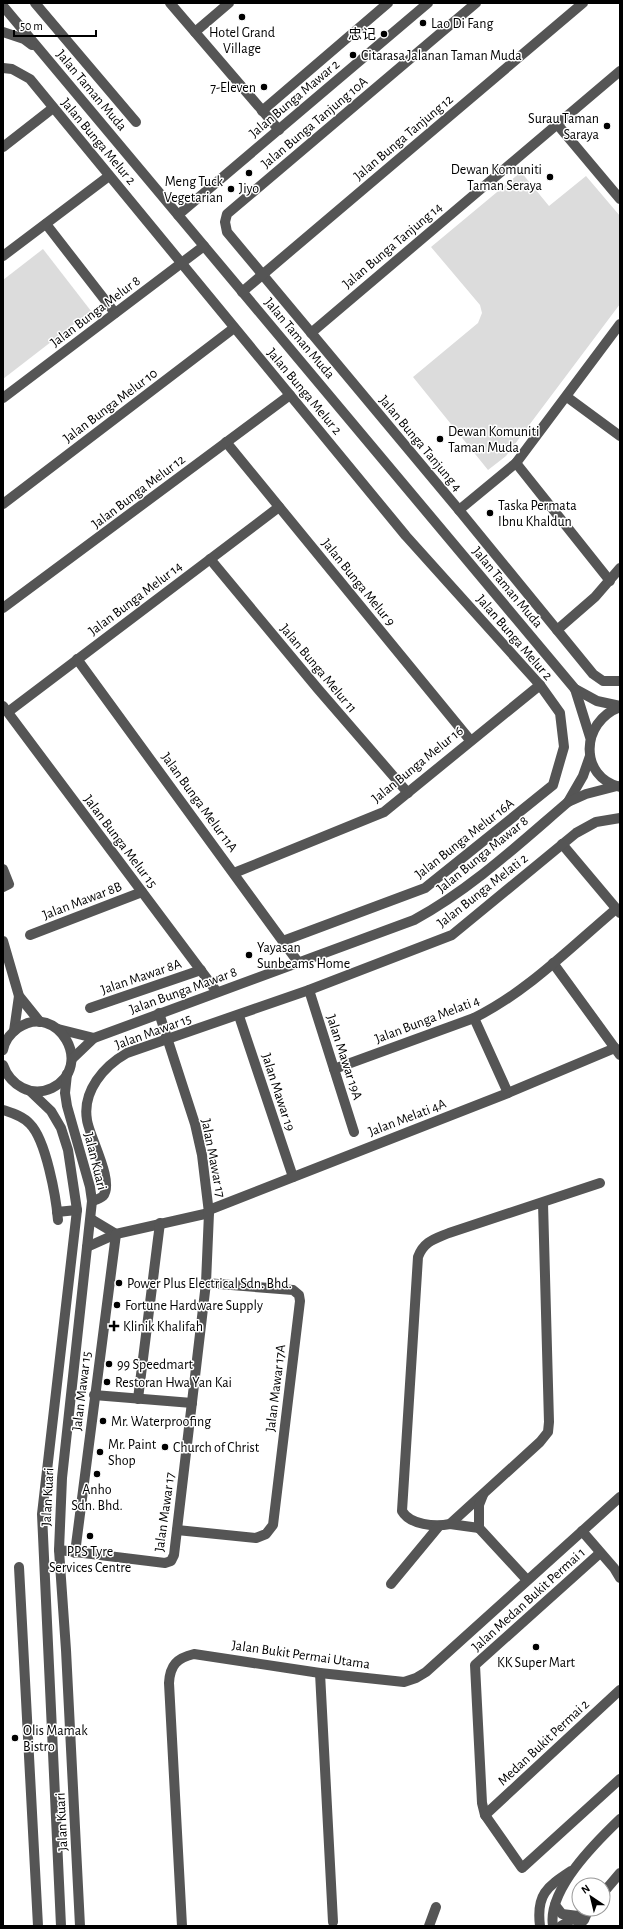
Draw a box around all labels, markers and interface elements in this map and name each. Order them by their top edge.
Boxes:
scale bar [14,12,96,38]
marker: Hotel Grand Village [237,12,247,22]
place label: Lao Di Fang [431,17,493,31]
marker: Lao Di Fang [418,18,428,28]
text: 50 m [20,20,43,32]
place label: Hotel Grand Village [209,26,275,56]
place label: 忠记 [348,27,376,42]
marker: 忠记 [379,29,389,39]
street label: Jalan Taman Muda [53,48,129,134]
place label: Citarasa Jalanan Taman Muda [361,49,522,63]
marker: Citarasa Jalanan Taman Muda [348,50,358,60]
street label: Jalan Bunga Mawar 2 [247,57,342,140]
street label: Jalan Bunga Tanjung 10A [259,74,370,171]
place label: 7-Eleven [210,81,256,95]
marker: 7-Eleven [259,82,269,92]
street label: Jalan Bunga Tanjung 12 [351,92,456,183]
street label: Jalan Bunga Melur 2 [58,96,138,187]
place label: Surau Taman Saraya [528,112,600,142]
marker: Surau Taman Saraya [602,121,612,131]
place label: Dewan Komuniti Taman Seraya [451,163,543,193]
marker: Jiyo [244,168,254,178]
marker: Dewan Komuniti Taman Seraya [545,172,555,182]
place label: Meng Tuck Vegetarian [164,175,224,205]
place label: Jiyo [239,182,259,196]
marker: Meng Tuck Vegetarian [226,184,236,194]
street label: Jalan Bunga Tanjung 14 [340,200,445,291]
street label: Jalan Bunga Melur 8 [48,274,143,350]
street label: Jalan Taman Muda [261,296,337,382]
street label: Jalan Bunga Melur 2 [264,346,344,437]
street label: Jalan Bunga Melur 10 [61,366,160,446]
street label: Jalan Bunga Tanjung 4 [376,393,464,494]
place label: Dewan Komuniti Taman Muda [448,425,539,455]
marker: Dewan Komuniti Taman Muda [435,434,445,444]
street label: Jalan Bunga Melur 12 [89,452,188,531]
place label: Taska Permata Ibnu Khaldun [498,499,577,529]
marker: Taska Permata Ibnu Khaldun [485,508,495,518]
street label: Jalan Bunga Melur 9 [319,536,398,629]
street label: Jalan Taman Muda [469,545,545,631]
street label: Jalan Bunga Melur 14 [86,559,185,638]
street label: Jalan Bunga Melur 2 [474,592,555,683]
street label: Jalan Bunga Melur 11 [277,622,359,716]
street label: Jalan Bunga Melur 16 [369,724,466,806]
street label: Jalan Bunga Melur 11A [158,750,240,855]
street label: Jalan Bunga Melur 15 [81,793,160,891]
street label: Jalan Bunga Melur 16A [413,796,517,882]
street label: Jalan Bunga Mawar 8 [434,814,531,896]
street label: Jalan Bunga Melati 2 [435,851,531,930]
street label: Jalan Mawar 8B [41,879,124,922]
place label: Yayasan Sunbeams Home [257,941,350,971]
marker: Yayasan Sunbeams Home [244,950,254,960]
street label: Jalan Mawar 8A [99,957,183,997]
street label: Jalan Bunga Mawar 8 [128,965,239,1017]
street label: Jalan Bunga Melati 4 [373,993,482,1046]
street label: Jalan Mawar 15 [113,1012,193,1052]
street label: Jalan Mawar 19A [324,1013,364,1102]
street label: Jalan Mawar 19 [259,1052,297,1133]
street label: Jalan Melati 4A [367,1097,448,1139]
street label: Jalan Mawar 17 [199,1118,228,1199]
street label: Jalan Kuari [81,1131,109,1191]
place label: Power Plus Electrical Sdn. Bhd. [127,1277,292,1291]
marker: Power Plus Electrical Sdn. Bhd. [114,1278,124,1288]
place label: Fortune Hardware Supply [125,1299,263,1313]
marker: Fortune Hardware Supply [112,1300,122,1310]
marker: Klinik Khalifah [108,1320,120,1332]
place label: Klinik Khalifah [123,1320,203,1334]
street label: Jalan Mawar 17A [264,1344,288,1433]
street label: Jalan Mawar 15 [70,1350,94,1432]
place label: 99 Speedmart [117,1358,193,1372]
marker: 99 Speedmart [104,1359,114,1369]
place label: Restoran Hwa Yan Kai [115,1376,232,1390]
marker: Restoran Hwa Yan Kai [102,1377,112,1387]
place label: Mr. Waterproofing [111,1415,211,1429]
marker: Mr. Waterproofing [98,1416,108,1426]
place label: Mr. Paint Shop [108,1438,157,1468]
place label: Church of Christ [173,1441,260,1455]
marker: Church of Christ [160,1442,170,1452]
marker: Mr. Paint Shop [95,1447,105,1457]
street label: Jalan Kuari [39,1467,57,1527]
marker: Anho Sdn. Bhd. [92,1469,102,1479]
street label: Jalan Mawar 17 [152,1471,178,1553]
place label: Anho Sdn. Bhd. [71,1483,123,1513]
marker: PPS Tyre Services Centre [85,1531,95,1541]
place label: PPS Tyre Services Centre [49,1545,131,1575]
street label: Jalan Medan Bukit Permai 1 [469,1545,588,1654]
street label: Jalan Bukit Permai Utama [231,1638,371,1672]
marker: KK Super Mart [531,1642,541,1652]
place label: KK Super Mart [497,1656,576,1670]
street label: Medan Bukit Permai 2 [495,1697,592,1788]
place label: Olis Mamak Bistro [23,1724,88,1754]
marker: Olis Mamak Bistro [10,1733,20,1743]
street label: Jalan Kuari [53,1792,71,1852]
north arrow [571,1877,611,1917]
text: N [579,1883,592,1896]

